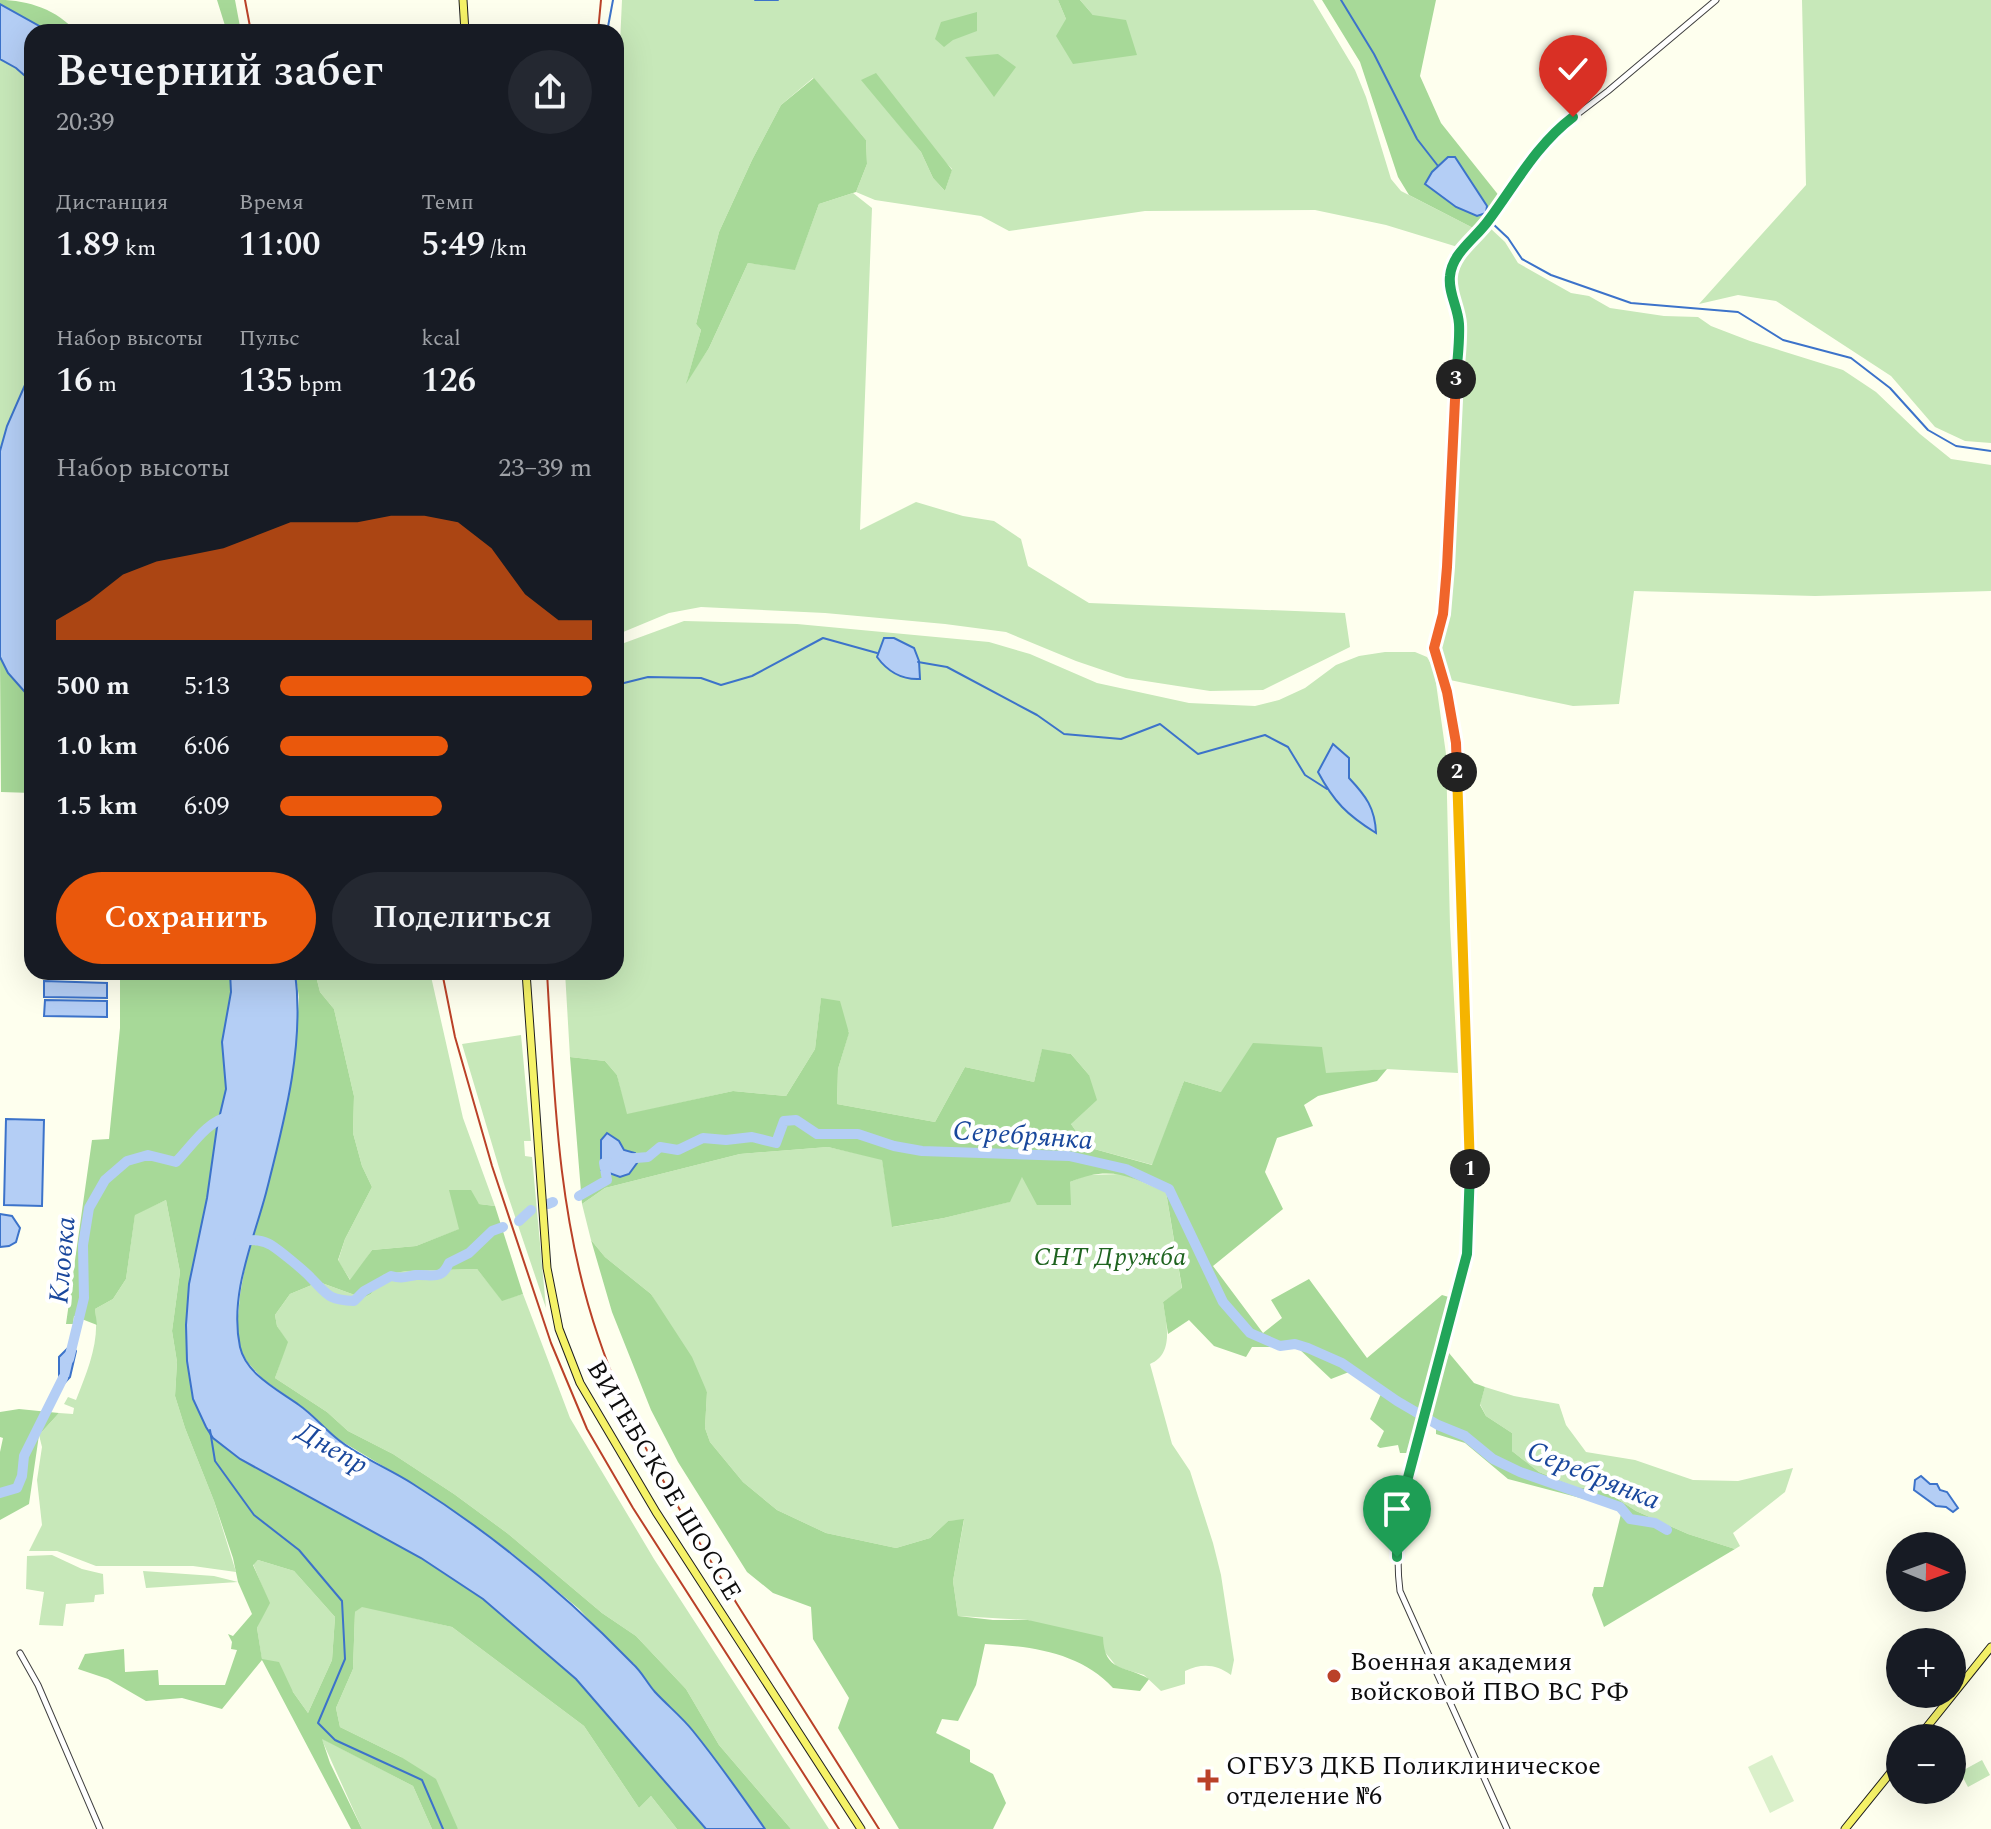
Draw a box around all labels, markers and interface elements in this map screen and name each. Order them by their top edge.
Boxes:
pin [1539,35,1607,117]
text: Вечерний забег [56,38,383,105]
icon: check [1551,47,1595,91]
button: share [508,50,592,134]
text: 20:39 [56,102,115,142]
text: Дистанция [56,186,168,219]
text: Время [239,186,304,219]
text: Темп [421,186,474,219]
text: 1.89 [56,219,120,271]
text: 11:00 [239,219,320,271]
text: 5:49 [421,219,485,271]
text: km [120,232,156,265]
text: /km [485,232,527,265]
text: Набор высоты [56,322,203,355]
text: Пульс [239,322,300,355]
text: kcal [421,322,461,355]
text: 16 [56,355,92,407]
text: 135 [239,355,293,407]
text: 126 [421,355,476,407]
pin: 3 [1436,359,1476,399]
text: 3 [1450,362,1462,395]
text: m [92,368,117,401]
text: bpm [293,368,343,401]
text: Набор высоты [56,448,230,488]
text: 23–39 m [498,448,592,488]
text: 500 m [56,666,130,706]
text: 5:13 [184,666,230,706]
text: 1.0 km [56,726,138,766]
text: 6:06 [184,726,230,766]
pin: 2 [1437,752,1477,792]
text: 2 [1451,755,1463,788]
text: 1.5 km [56,786,138,826]
text: 6:09 [184,786,230,826]
button: Сохранить [56,872,316,964]
button: Поделиться [332,872,592,964]
water label: Серебрянка [951,1109,1094,1162]
pin: 1 [1450,1149,1490,1189]
text: 1 [1464,1152,1476,1185]
water label: Кловка [37,1215,88,1305]
park label: СНТ Дружба [1034,1237,1186,1277]
street label: ВИТЕБСКОЕ ШОССЕ [576,1352,752,1609]
water label: Днепр [287,1410,376,1486]
water label: Серебрянка [1520,1429,1667,1522]
pin [1363,1475,1431,1557]
icon: arrive [1375,1487,1419,1531]
north arrow [1886,1532,1966,1612]
map controls [1886,1532,1966,1804]
button: + [1886,1628,1966,1708]
place label: Военная академия войсковой ПВО ВС РФ [1350,1642,1629,1712]
marker: Военная академия войсковой ПВО ВС РФ [1325,1667,1343,1685]
button: − [1886,1724,1966,1804]
place label: ОГБУЗ ДКБ Поликлиническое отделение №6 [1226,1746,1601,1816]
marker: ОГБУЗ ДКБ Поликлиническое отделение №6 [1197,1769,1219,1791]

